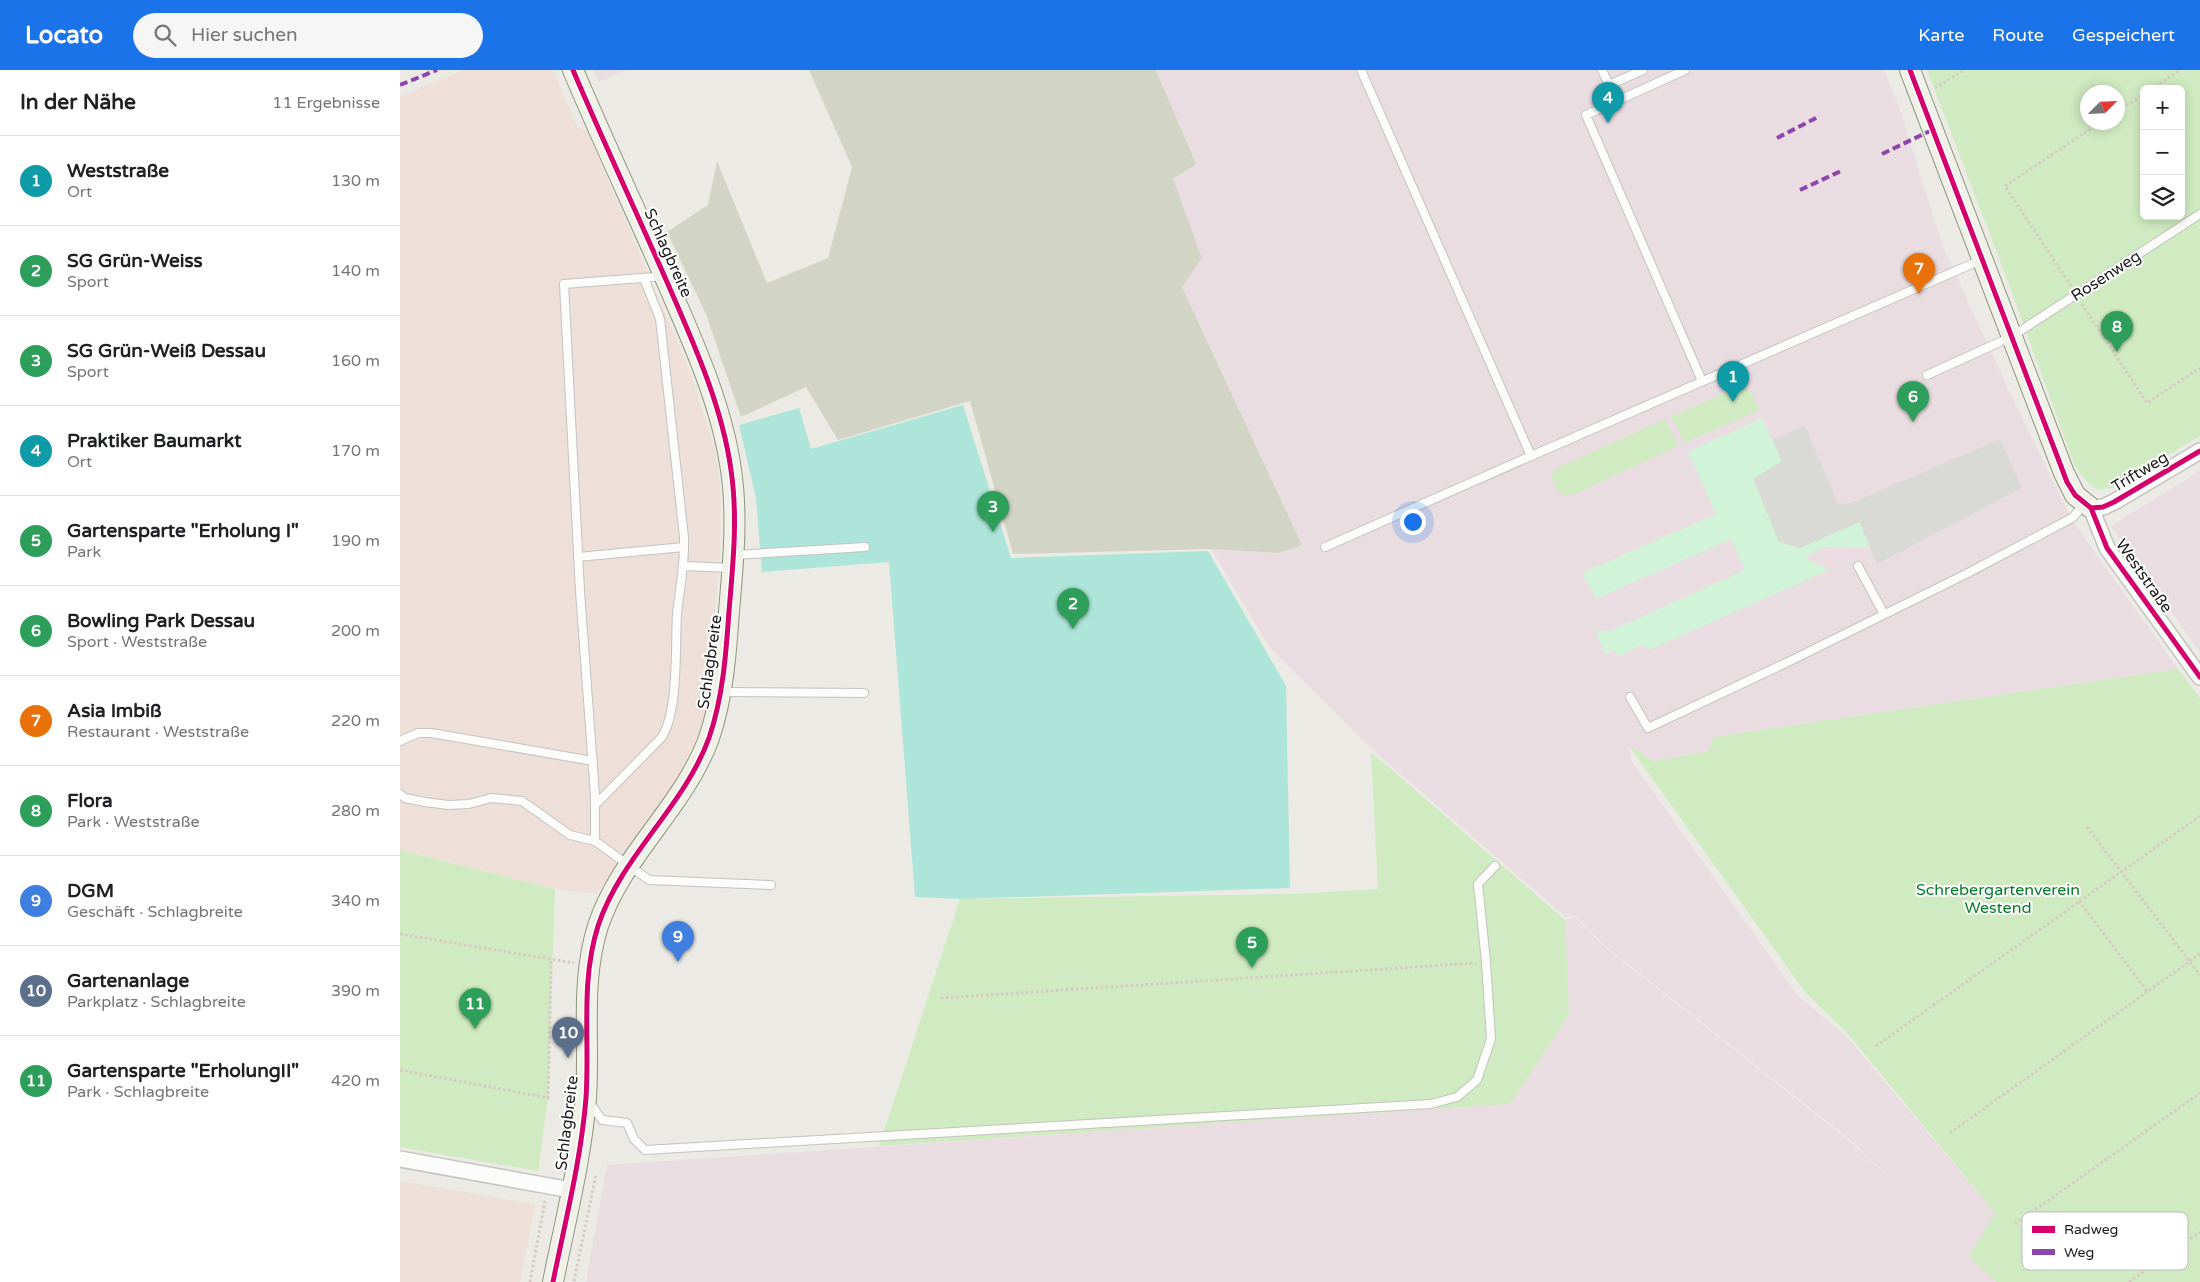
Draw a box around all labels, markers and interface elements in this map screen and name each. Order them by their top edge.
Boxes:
search box [133,13,483,58]
text: Locato [25,21,103,50]
icon: search [151,21,179,49]
text: Hier suchen [191,24,298,46]
text: Karte [1918,24,1964,46]
text: Route [1992,24,2044,46]
text: Gespeichert [2072,24,2175,46]
pin: 4 [1592,82,1624,123]
north arrow [2080,85,2125,130]
map controls [2140,85,2185,220]
button: + [2140,85,2185,130]
text: In der Nähe [20,90,136,115]
text: 11 Ergebnisse [272,93,380,113]
button: − [2140,130,2185,175]
text: Weststraße [67,160,169,182]
text: 1 [31,171,41,191]
text: 130 m [331,171,380,191]
button: layers [2140,175,2185,220]
text: Ort [67,182,92,202]
street label: Schlagbreite [639,205,697,301]
street label: Rosenweg [2067,246,2145,306]
text: SG Grün-Weiss [67,250,203,272]
pin: 7 [1903,253,1935,294]
text: 2 [31,261,41,281]
text: 140 m [331,261,380,281]
text: Sport [67,272,109,292]
pin: 8 [2101,311,2133,352]
text: SG Grün-Weiß Dessau [67,340,266,362]
text: 3 [31,351,41,371]
text: 160 m [331,351,380,371]
pin: 1 [1717,361,1749,402]
text: Sport [67,362,109,382]
pin: 6 [1897,381,1929,422]
text: Praktiker Baumarkt [67,430,241,452]
text: 4 [31,441,41,461]
text: 170 m [331,441,380,461]
street label: Triftweg [2108,447,2172,497]
text: Ort [67,452,92,472]
pin: 3 [977,491,1009,532]
your location [1400,509,1426,535]
text: Gartensparte "Erholung I" [67,520,299,542]
text: 5 [31,531,41,551]
text: 190 m [331,531,380,551]
street label: Weststraße [2111,535,2177,617]
text: Park [67,542,101,562]
pin: 2 [1057,588,1089,629]
text: Bowling Park Dessau [67,610,255,632]
street label: Schlagbreite [693,613,727,711]
text: 6 [31,621,41,641]
text: 200 m [331,621,380,641]
text: Sport · Weststraße [67,632,207,652]
text: Asia Imbiß [67,700,162,722]
text: 7 [31,711,41,731]
text: 220 m [331,711,380,731]
text: Restaurant · Weststraße [67,722,249,742]
text: Flora [67,790,113,812]
text: 8 [31,801,41,821]
text: 280 m [331,801,380,821]
text: Park · Weststraße [67,812,200,832]
text: DGM [67,880,114,902]
park label: Schrebergartenverein Westend [1916,880,2080,918]
text: 9 [31,891,41,911]
text: 340 m [331,891,380,911]
text: Geschäft · Schlagbreite [67,902,243,922]
pin: 9 [662,921,694,962]
pin: 5 [1236,927,1268,968]
text: Gartenanlage [67,970,189,992]
text: 10 [26,981,46,1001]
text: 390 m [331,981,380,1001]
pin: 11 [459,988,491,1029]
text: Parkplatz · Schlagbreite [67,992,246,1012]
pin: 10 [552,1017,584,1058]
text: Gartensparte "ErholungII" [67,1060,299,1082]
text: 11 [26,1071,46,1091]
text: 420 m [331,1071,380,1091]
street label: Schlagbreite [551,1074,583,1172]
text: Park · Schlagbreite [67,1082,209,1102]
legend [2022,1212,2188,1270]
text: Radweg [2064,1221,2118,1238]
text: Weg [2064,1244,2094,1261]

